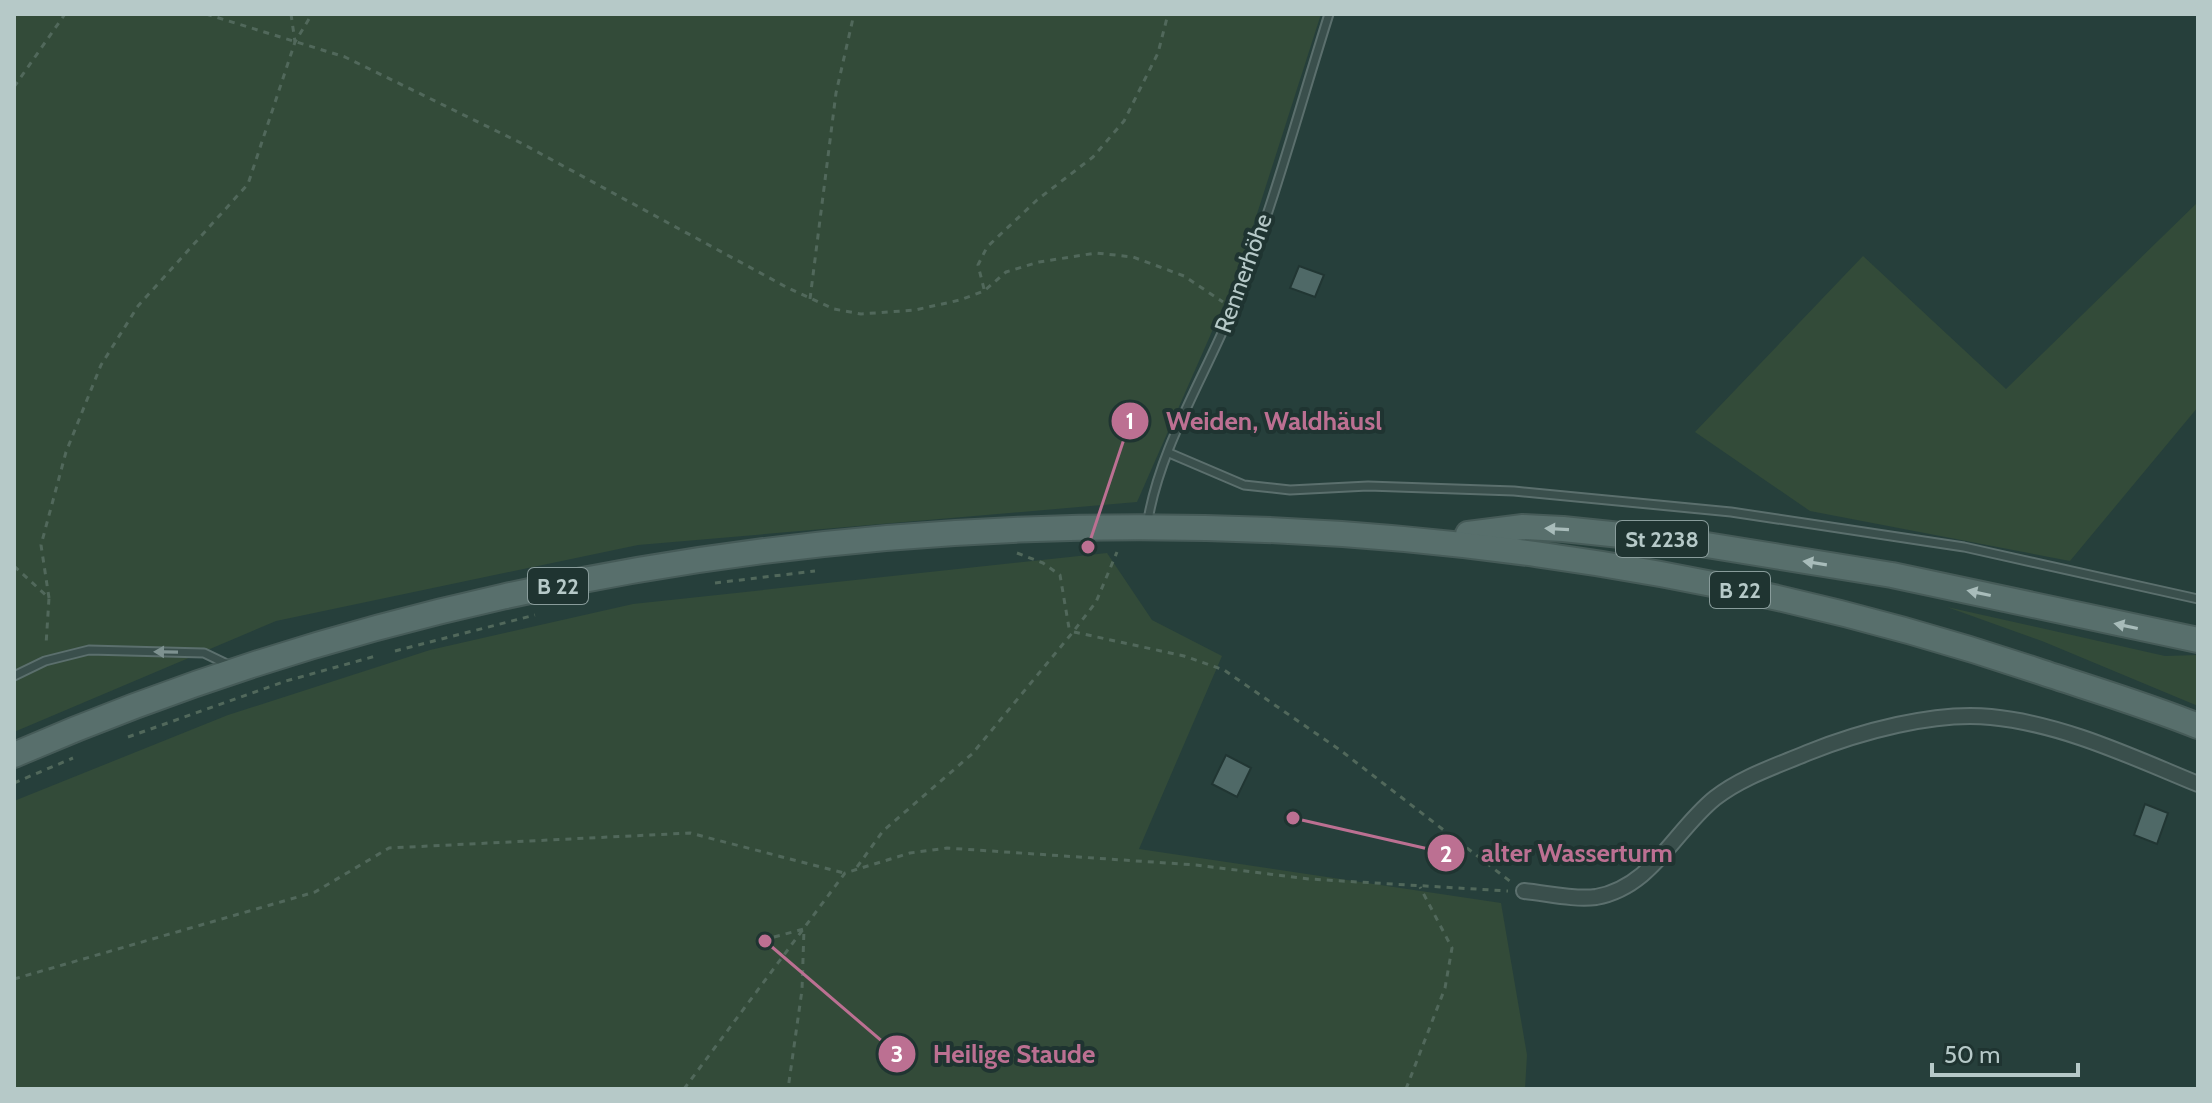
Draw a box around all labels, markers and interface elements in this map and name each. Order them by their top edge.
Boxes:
street label: Rennerhöhe [1208,210,1278,336]
callout: Weiden, Waldhäusl [1110,396,1398,446]
text: Weiden, Waldhäusl [1166,405,1382,437]
text: 1 [1126,406,1134,435]
road number: St 2238 [1616,521,1708,557]
one-way arrow [1544,522,1569,535]
one-way arrow [1802,556,1827,568]
road number: B 22 [528,568,588,604]
road number: B 22 [1710,572,1770,608]
one-way arrow [1966,586,1991,599]
one-way arrow [2113,619,2138,632]
one-way arrow [153,646,178,658]
callout: alter Wasserturm [1426,828,1689,878]
text: alter Wasserturm [1481,837,1673,869]
text: 2 [1440,839,1452,868]
scale bar [1932,1027,2078,1077]
callout: Heilige Staude [877,1029,1112,1079]
text: Heilige Staude [933,1038,1095,1070]
text: 3 [891,1039,903,1068]
text: 50 m [1944,1040,2000,1069]

